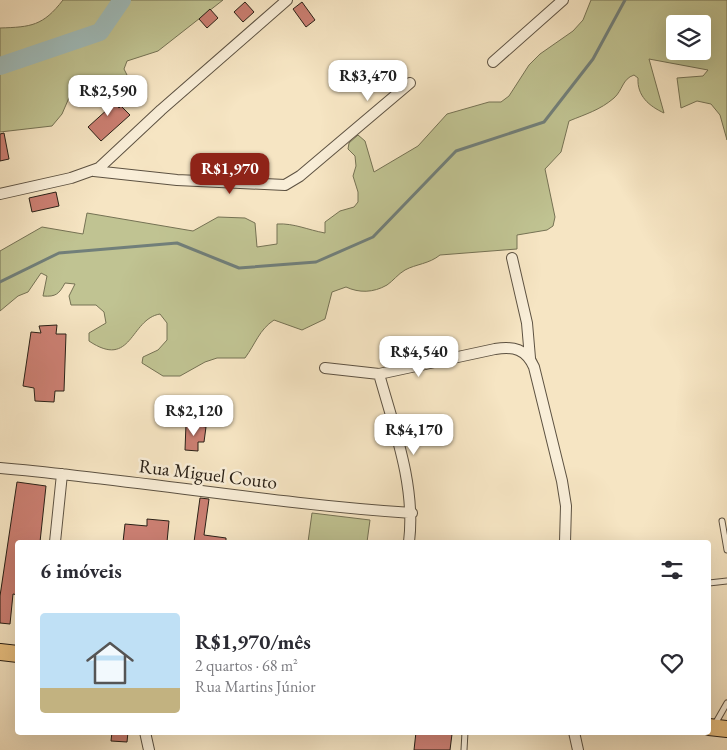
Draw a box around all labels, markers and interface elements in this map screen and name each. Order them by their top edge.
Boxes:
map controls [666,15,711,60]
button: layers [666,15,711,60]
pin: R$3,470 [322,59,414,102]
text: R$3,470 [339,65,397,86]
pin: R$2,590 [62,74,154,117]
text: R$2,590 [79,80,137,101]
pin: R$1,970 [184,152,276,195]
text: R$1,970 [201,158,259,179]
pin: R$4,540 [373,336,465,378]
text: R$4,540 [390,341,448,362]
pin: R$2,120 [148,394,240,437]
text: R$2,120 [165,400,223,421]
pin: R$4,170 [368,414,460,456]
text: R$4,170 [385,419,443,440]
street label: Rua Miguel Couto [137,453,279,495]
icon: filters [658,556,686,584]
text: 6 imóveis [40,557,122,584]
text: R$1,970/mês [195,628,311,655]
icon: home [80,633,140,693]
icon: heart [658,649,686,677]
text: 2 quartos · 68 m² [195,655,298,676]
text: Rua Martins Júnior [195,676,316,697]

